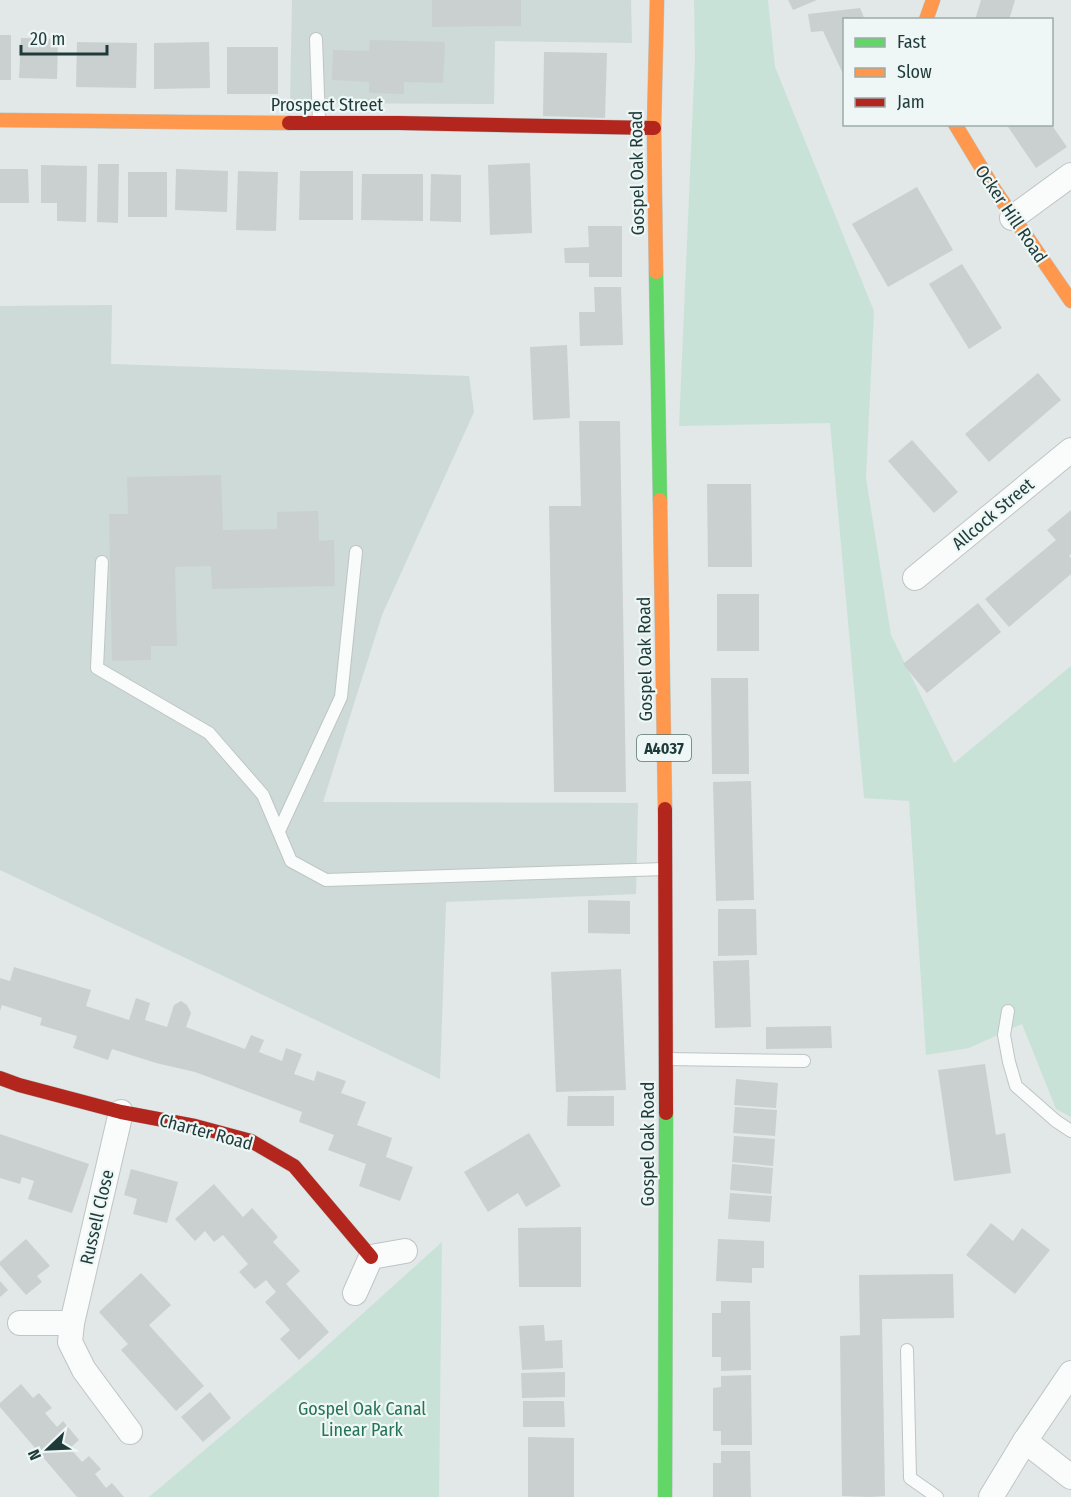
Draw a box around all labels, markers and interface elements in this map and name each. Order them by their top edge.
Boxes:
scale bar [21,18,106,56]
legend [843,18,1053,126]
text: 20 m [30,28,65,50]
text: Fast [897,31,926,53]
text: Slow [897,61,932,83]
text: Jam [897,91,925,113]
street label: Prospect Street [271,94,383,116]
street label: Gospel Oak Road [625,110,649,236]
street label: Ocker Hill Road [970,161,1052,267]
street label: Allcock Street [948,473,1039,555]
street label: Gospel Oak Road [633,596,657,722]
road number: A4037 [637,735,691,761]
street label: Gospel Oak Road [637,1082,659,1206]
street label: Charter Road [157,1109,255,1155]
street label: Russell Close [75,1167,119,1267]
park label: Gospel Oak Canal Linear Park [298,1398,426,1441]
north arrow [18,1419,78,1479]
text: N [24,1447,45,1463]

